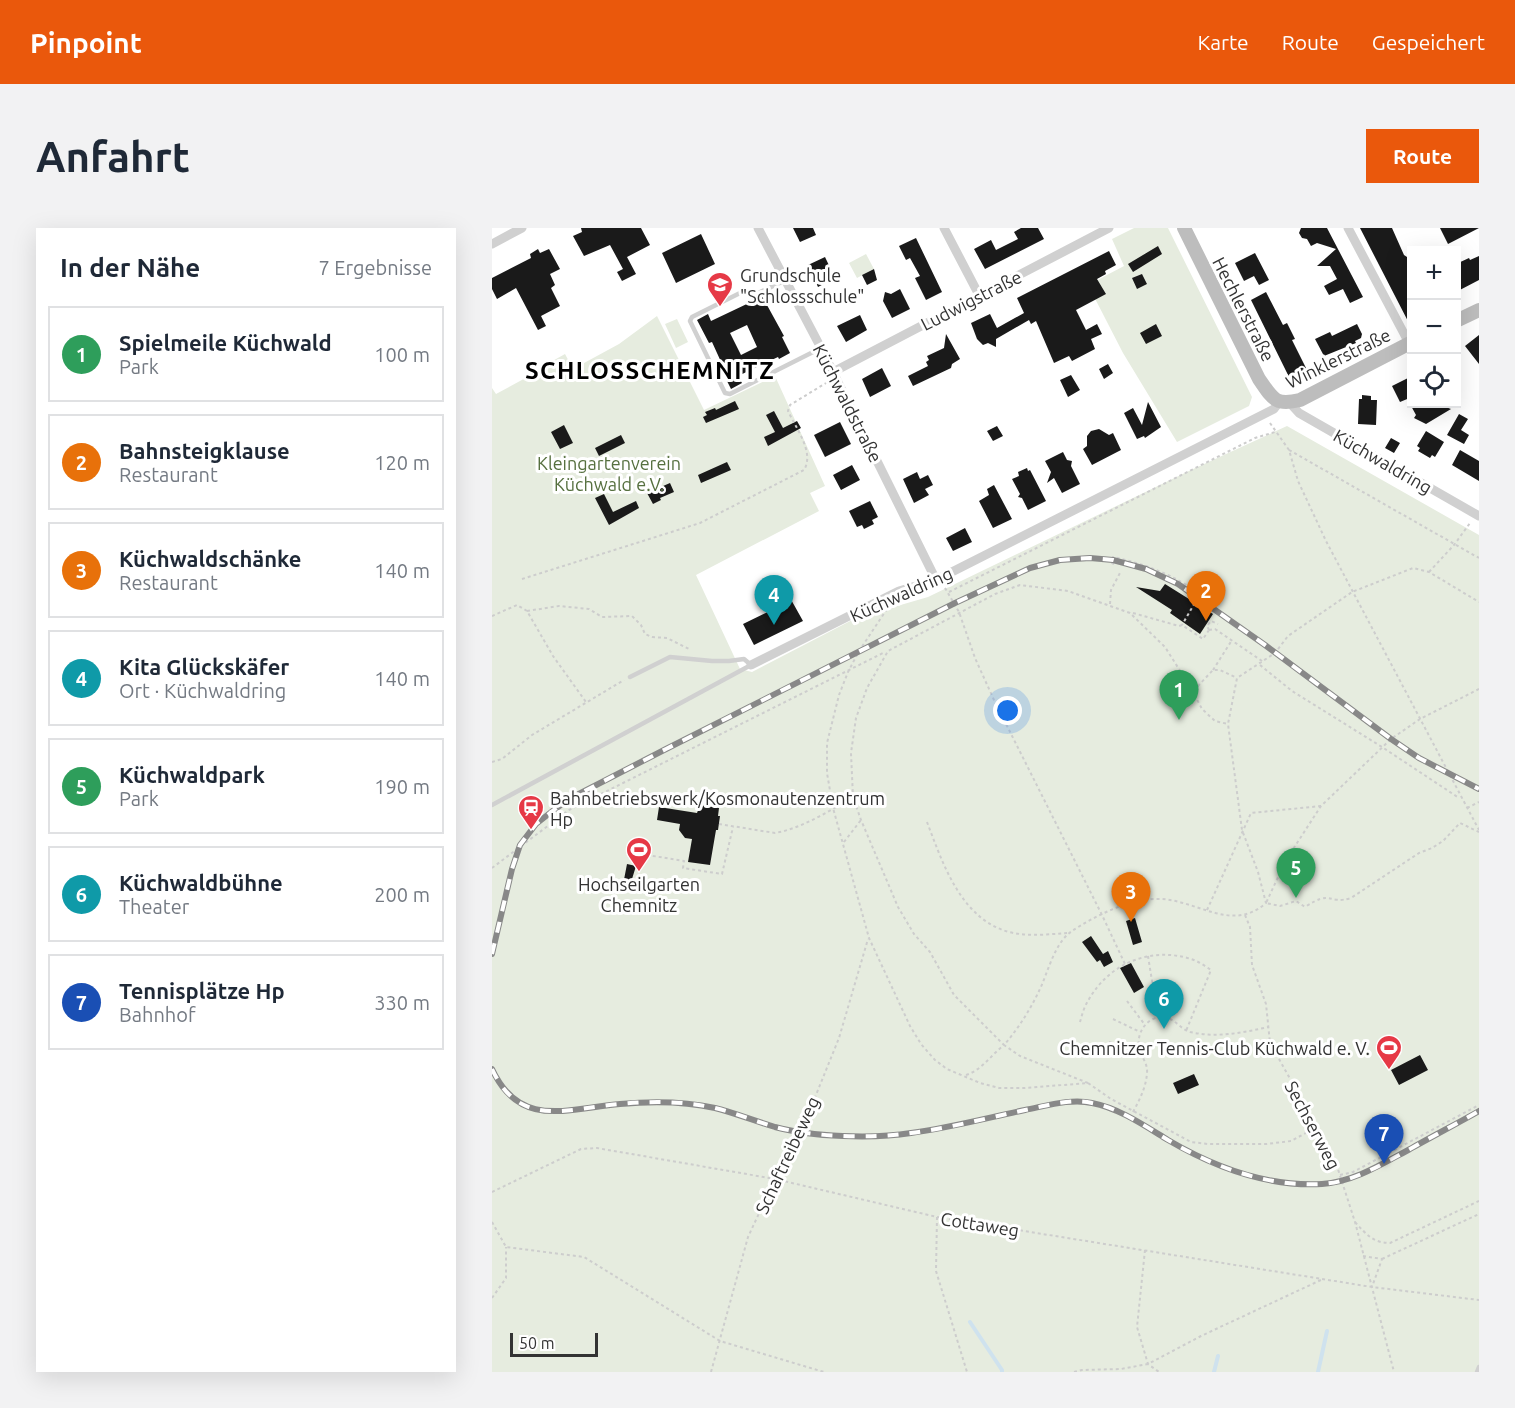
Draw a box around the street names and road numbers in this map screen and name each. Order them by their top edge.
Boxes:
street label: Hechlerstraße [1209,254,1279,364]
street label: Ludwigstraße [917,266,1025,334]
street label: Winklerstraße [1282,324,1394,392]
street label: Küchwaldstraße [810,341,886,465]
street label: Küchwaldring [1330,425,1436,497]
street label: Küchwaldring [847,562,955,626]
street label: Sechserweg [1281,1077,1345,1173]
street label: Schaftreibeweg [751,1093,823,1217]
street label: Cottaweg [939,1208,1021,1240]

